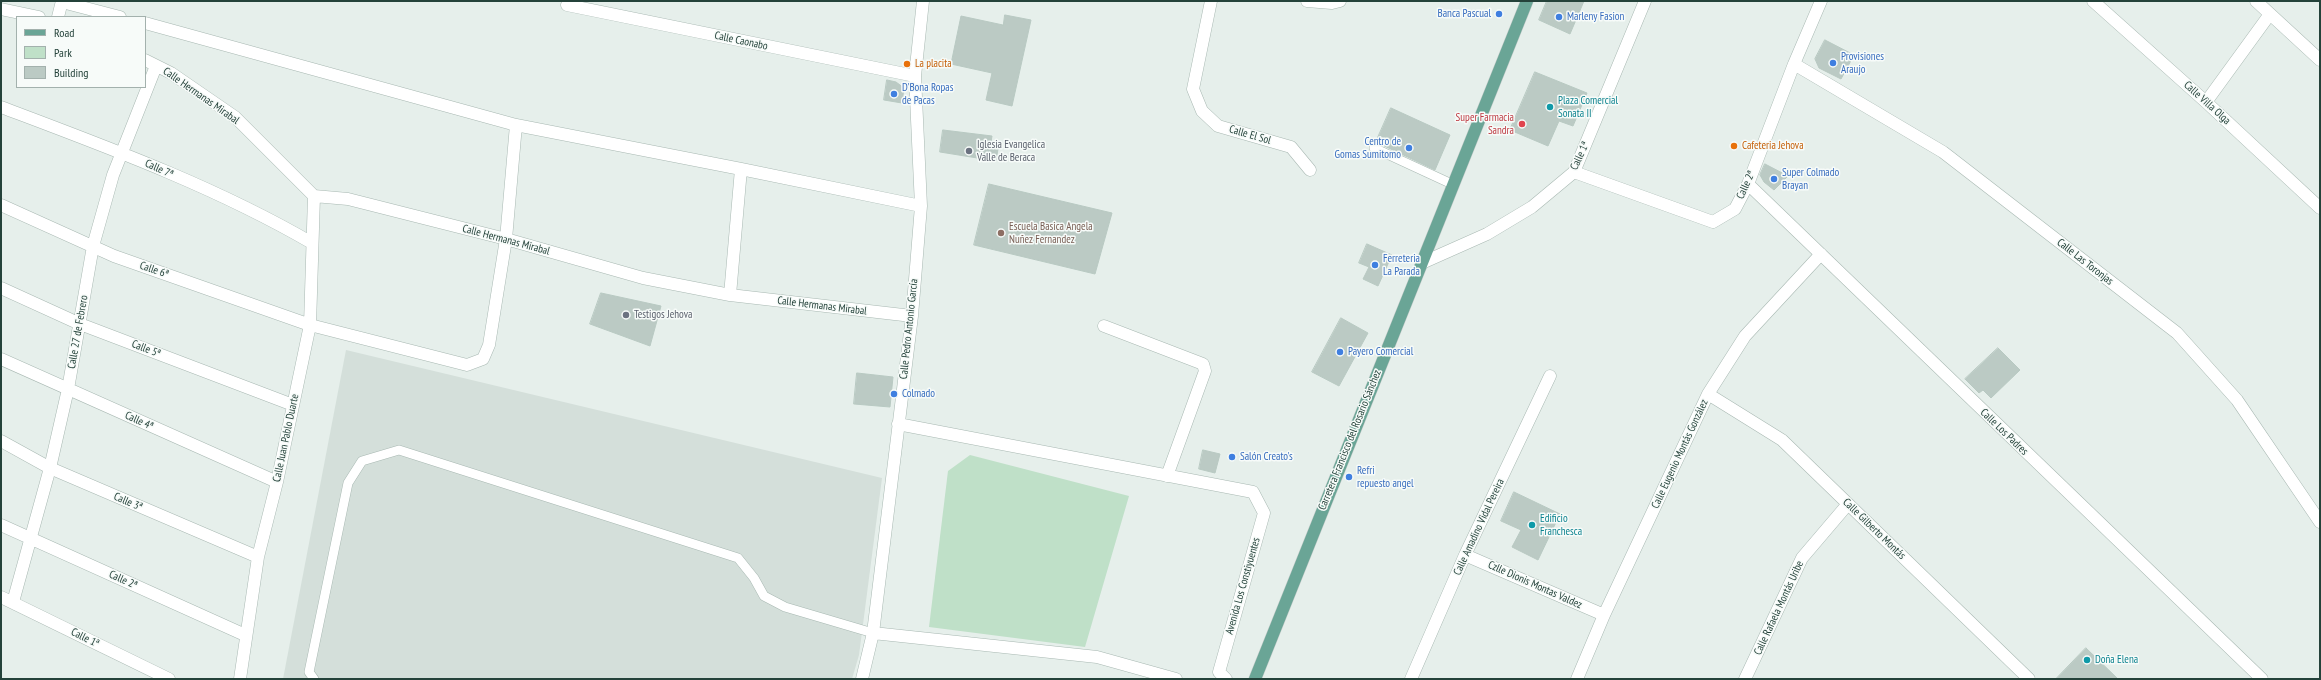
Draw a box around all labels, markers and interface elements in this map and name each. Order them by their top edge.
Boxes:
place label: Banca Pascual [1438,7,1491,21]
marker: Banca Pascual [1494,9,1504,19]
place label: Marleny Fasion [1567,10,1624,24]
marker: Marleny Fasion [1554,12,1564,22]
legend [16,16,146,88]
text: Road [54,25,74,40]
street label: Calle Caonabo [713,29,769,53]
text: Park [54,45,72,60]
place label: Provisiones Araujo [1841,50,1884,76]
place label: La placita [915,57,952,71]
marker: Provisiones Araujo [1828,58,1838,68]
marker: La placita [902,59,912,69]
text: Building [54,65,89,80]
street label: Calle Hermanas Mirabal [160,65,242,127]
street label: Calle Villa Olga [2181,79,2233,127]
place label: D'Bona Ropas de Pacas [902,81,953,107]
marker: D'Bona Ropas de Pacas [889,89,899,99]
place label: Plaza Comercial Sonata II [1558,94,1618,120]
marker: Plaza Comercial Sonata II [1545,102,1555,112]
place label: Super Farmacia Sandra [1456,111,1514,137]
marker: Super Farmacia Sandra [1517,119,1527,129]
street label: Calle El Sol [1228,123,1272,147]
place label: Centro de Gomas Sumitomo [1335,135,1401,161]
place label: Iglesia Evangelica Valle de Beraca [977,138,1045,164]
place label: Cafeteria Jehova [1742,139,1804,153]
street label: Calle 1ª [1568,140,1592,172]
marker: Cafeteria Jehova [1729,141,1739,151]
marker: Centro de Gomas Sumitomo [1404,143,1414,153]
marker: Iglesia Evangelica Valle de Beraca [964,146,974,156]
street label: Calle 7ª [143,157,175,181]
place label: Super Colmado Brayan [1782,166,1839,192]
street label: Calle 2ª [1734,169,1758,201]
marker: Super Colmado Brayan [1769,174,1779,184]
place label: Escuela Basica Angela Nuñez Fernandez [1009,220,1093,246]
street label: Calle Hermanas Mirabal [461,222,551,258]
marker: Escuela Basica Angela Nuñez Fernandez [996,228,1006,238]
street label: Calle Las Toronjas [2054,236,2116,288]
place label: Ferreteria La Parada [1383,252,1420,278]
street label: Calle 6ª [138,259,170,281]
marker: Ferreteria La Parada [1370,260,1380,270]
street label: Calle Pedro Antonio García [897,278,921,380]
street label: Calle 27 de Febrero [65,294,91,370]
street label: Calle Hermanas Mirabal [776,294,868,318]
place label: Testigos Jehova [634,308,692,322]
marker: Testigos Jehova [621,310,631,320]
street label: Calle 5ª [130,338,162,360]
place label: Payero Comercial [1348,345,1413,359]
marker: Payero Comercial [1335,347,1345,357]
street label: Carretera Francisco del Rosario Sánchez [1316,368,1384,512]
place label: Colmado [902,387,935,401]
marker: Colmado [889,389,899,399]
street label: Calle Juan Pablo Duarte [270,393,302,483]
street label: Calle Eugenio Montás González [1649,397,1711,511]
street label: Calle Los Padres [1977,406,2031,458]
street label: Calle 4ª [123,409,155,433]
place label: Salón Creato's [1240,450,1293,464]
marker: Salón Creato's [1227,452,1237,462]
place label: Refri repuesto angel [1357,464,1413,490]
marker: Refri repuesto angel [1344,472,1354,482]
street label: Calle Amadino Vidal Pereira [1451,477,1507,577]
street label: Calle 3ª [112,490,144,514]
street label: Calle Gilberto Montás [1840,496,1908,562]
place label: Edificio Franchesca [1540,512,1582,538]
marker: Edificio Franchesca [1527,520,1537,530]
street label: Avenida Los Constiyuentes [1223,536,1263,636]
street label: Czlle Dionis Montas Valdez [1486,558,1584,612]
street label: Calle Rafaela Montás Uribe [1751,559,1807,657]
street label: Calle 2ª [107,568,139,592]
street label: Calle 1ª [69,626,101,650]
place label: Doña Elena [2095,653,2138,667]
marker: Doña Elena [2082,655,2092,665]

